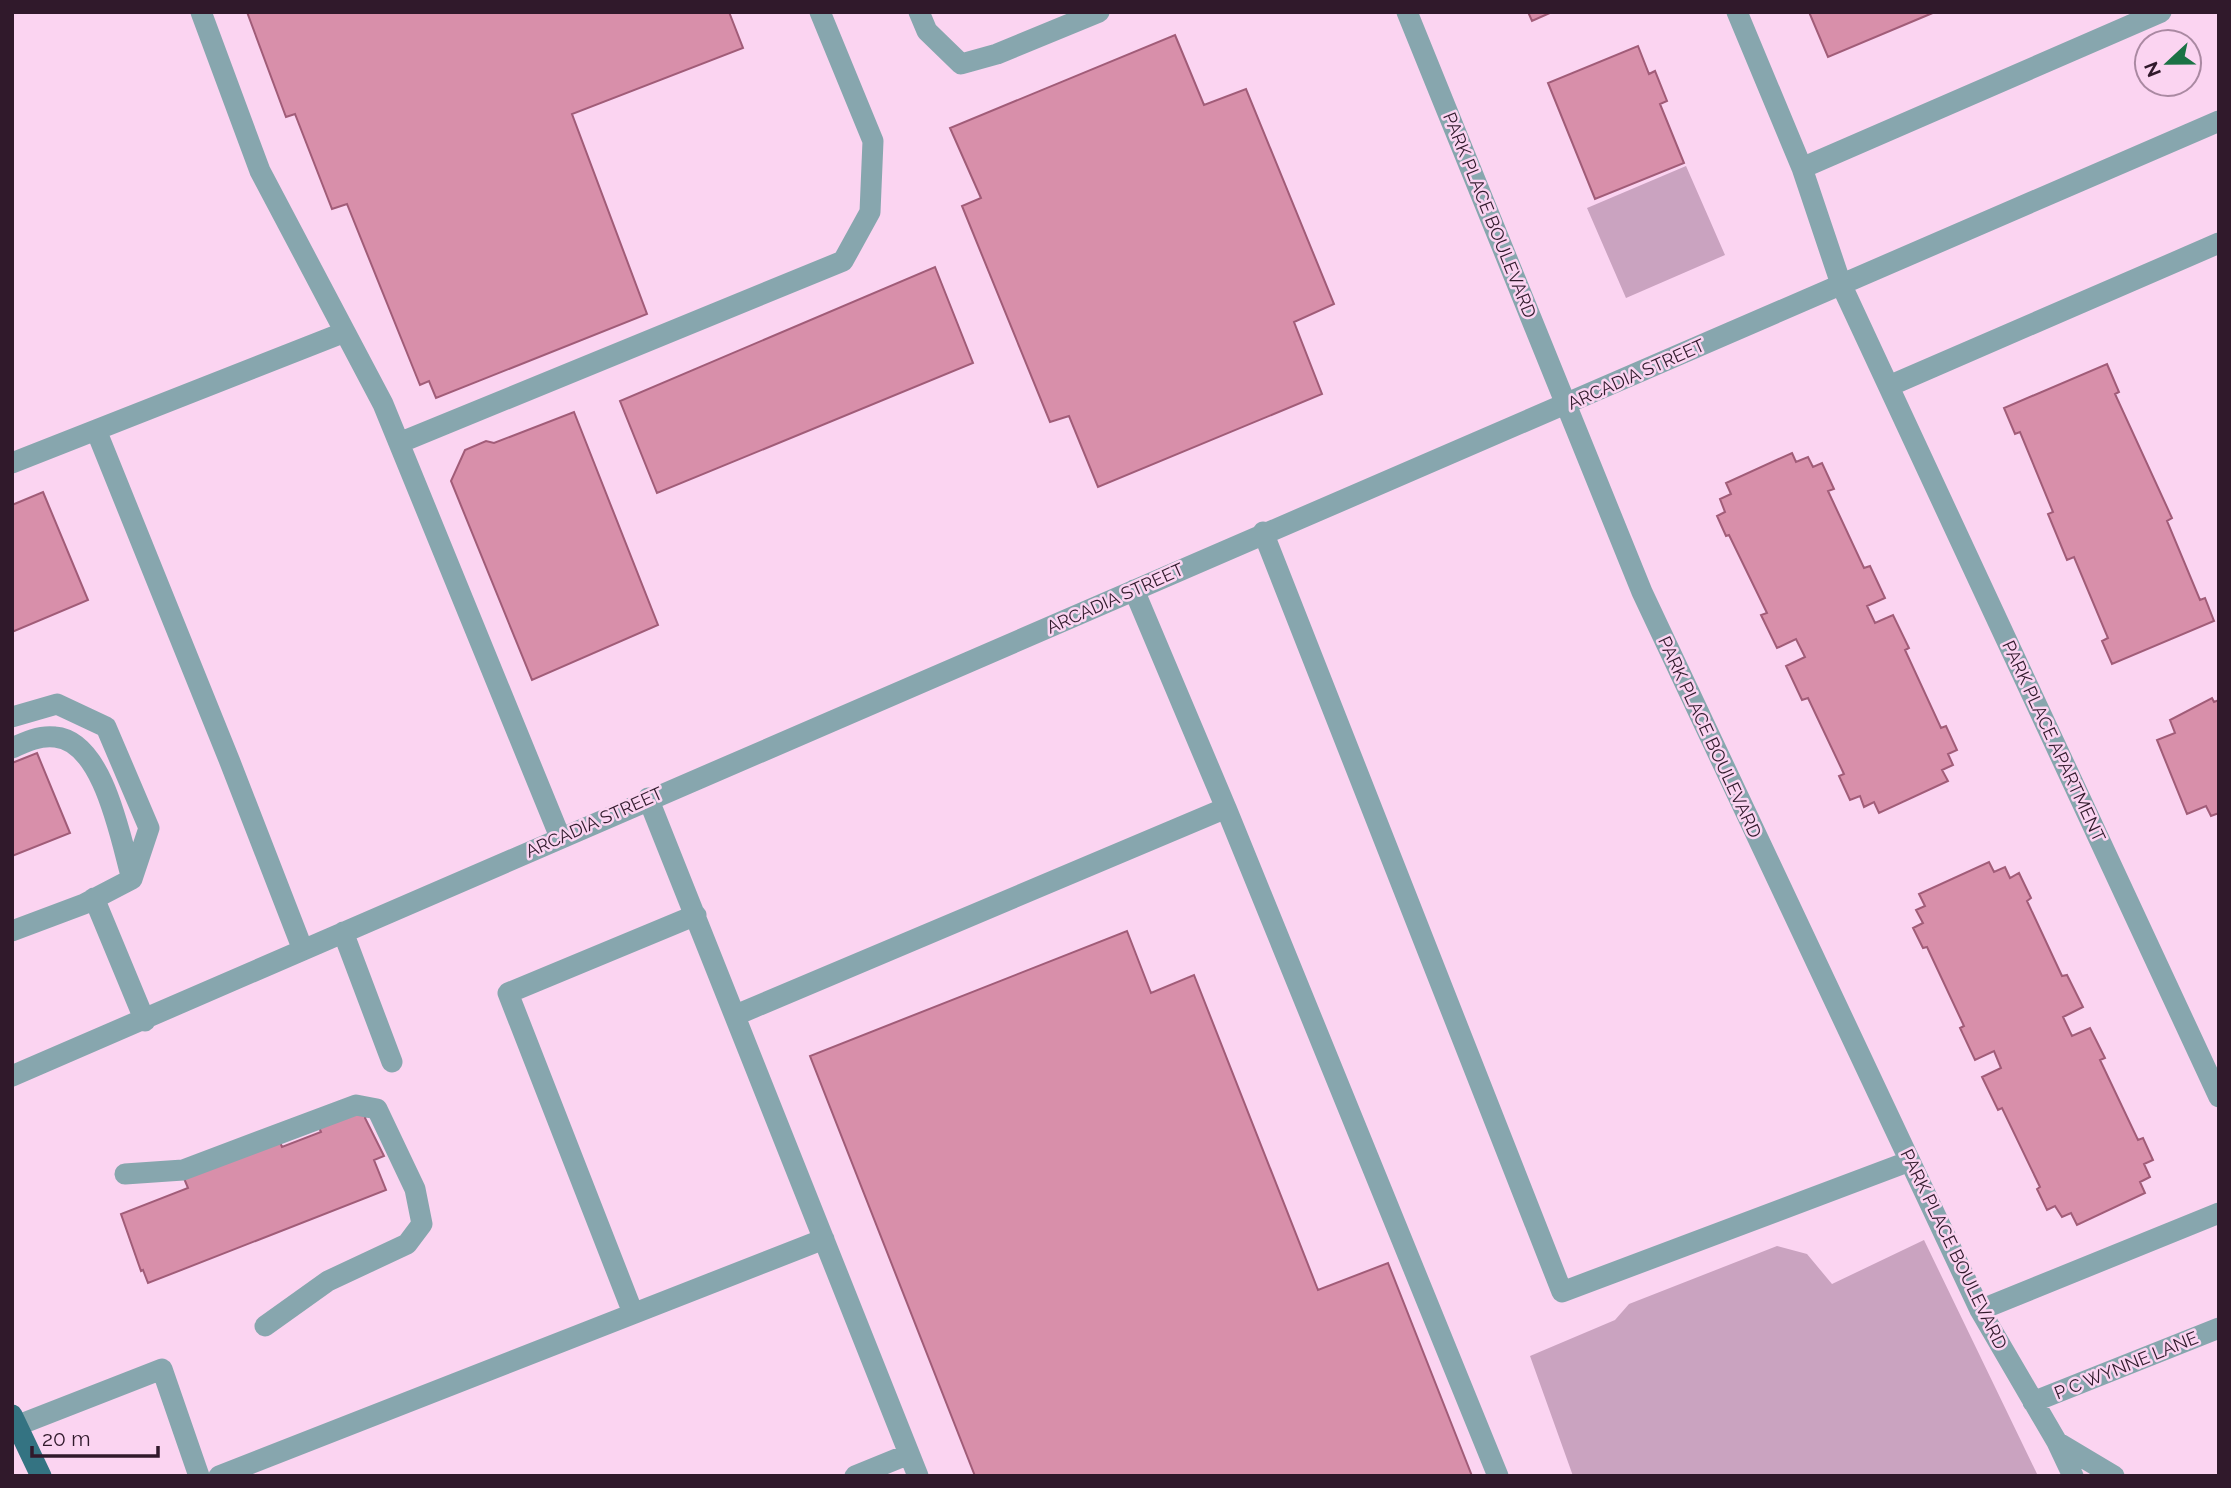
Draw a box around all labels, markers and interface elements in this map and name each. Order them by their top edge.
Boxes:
north arrow [2133,28,2203,98]
text: N [2139,59,2165,80]
street label: PARK PLACE BOULEVARD [1439,109,1541,321]
street label: ARCADIA STREET [1564,334,1708,414]
street label: ARCADIA STREET [1043,558,1187,638]
street label: PARK PLACE BOULEVARD [1654,633,1766,841]
street label: PARK PLACE APARTMENT [1998,637,2110,845]
street label: ARCADIA STREET [522,782,666,862]
street label: PARK PLACE BOULEVARD [1896,1146,2012,1353]
street label: P C WYNNE LANE [2051,1327,2201,1403]
scale bar [32,1414,158,1458]
text: 20 m [42,1426,90,1451]

